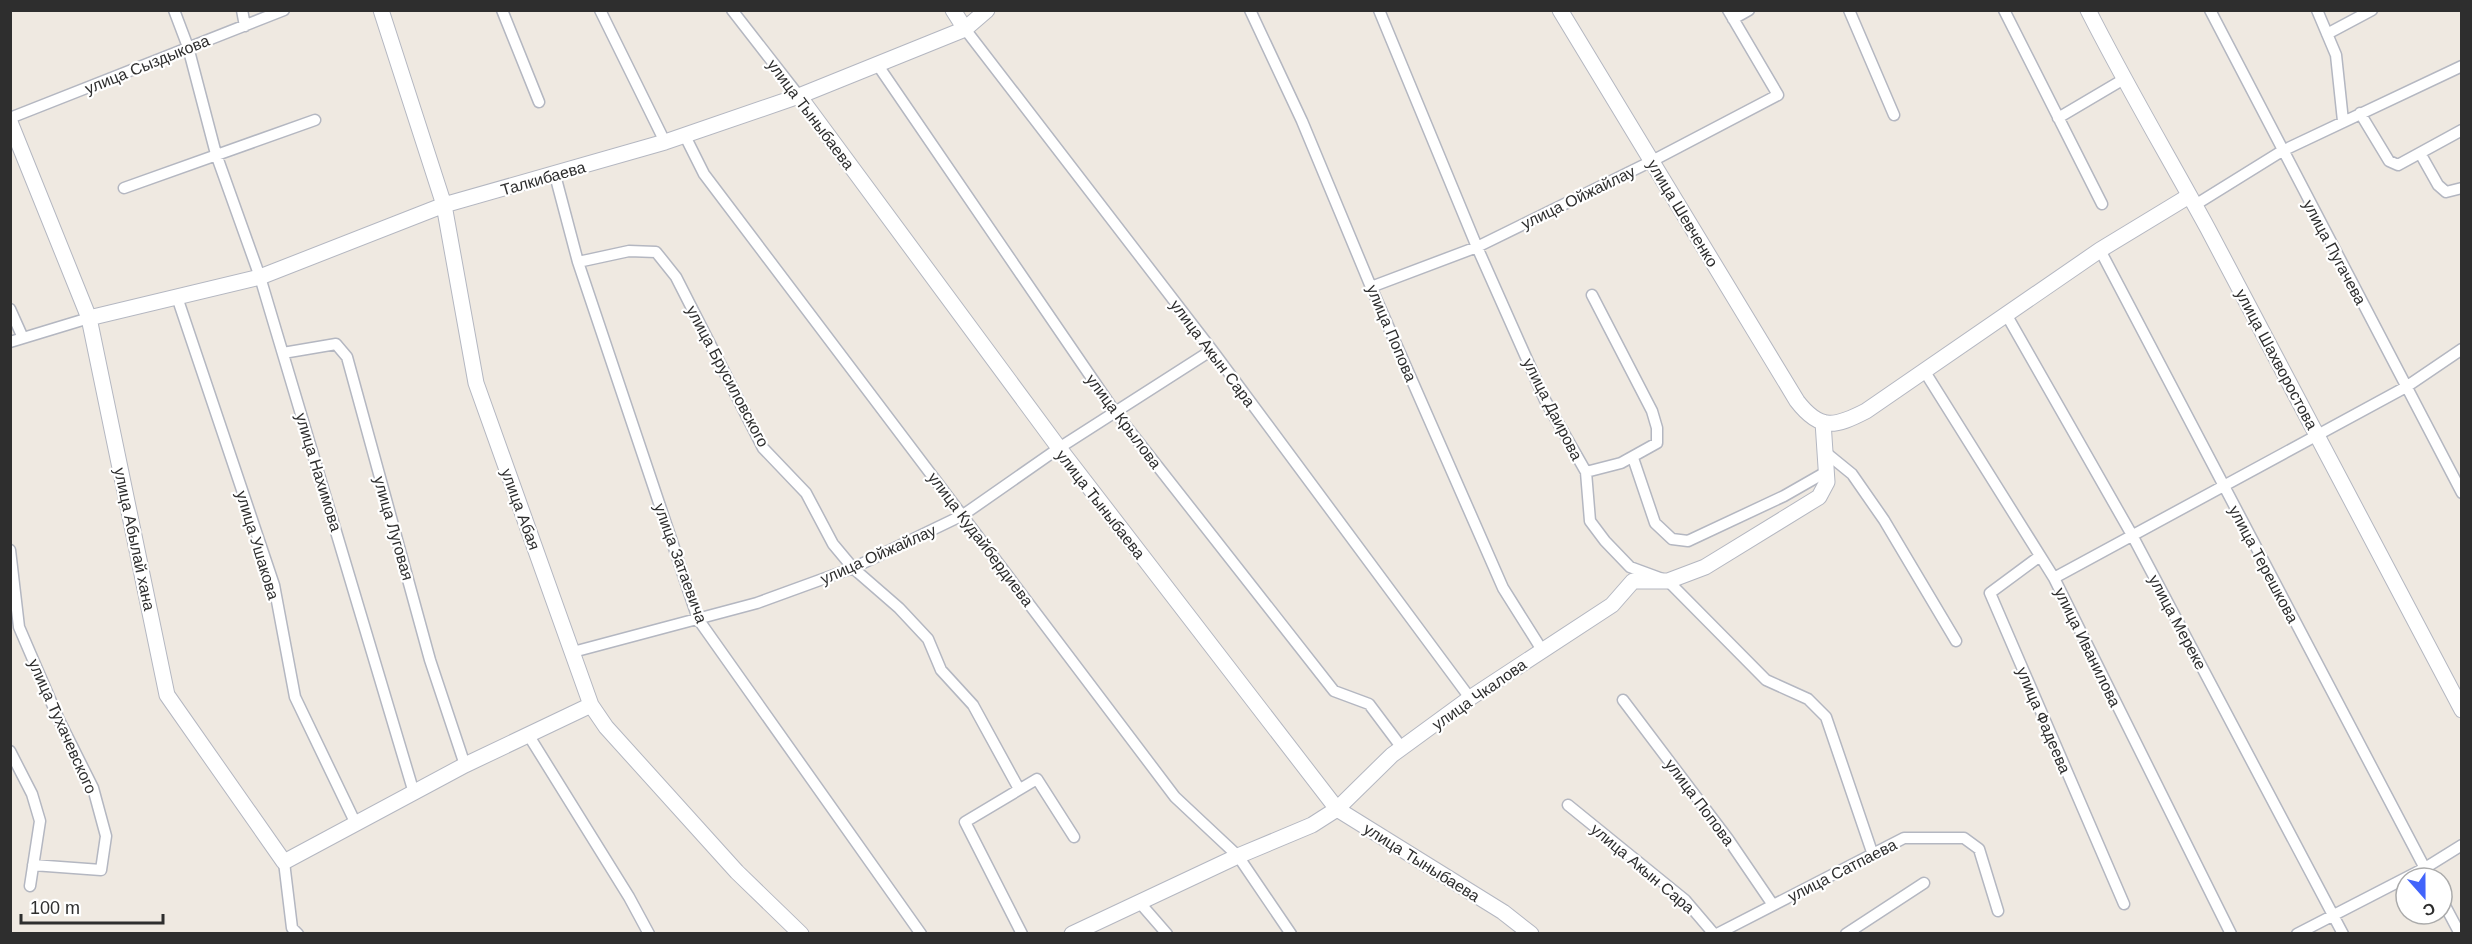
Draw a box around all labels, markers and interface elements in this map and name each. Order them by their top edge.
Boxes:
street label: улица Сыздыкова [83,32,212,97]
street label: улица Тыныбаева [764,56,858,173]
street label: улица Шевченко [1644,157,1721,270]
street label: Талкибаева [499,158,587,199]
street label: улица Ойжайлау [1519,163,1638,232]
street label: улица Пугачева [2300,197,2369,308]
street label: улица Попова [1363,282,1420,384]
street label: улица Шахворостова [2232,286,2321,432]
street label: улица Акын Сара [1167,297,1258,410]
street label: улица Брусиловского [683,303,772,450]
street label: улица Даирова [1520,355,1586,463]
street label: улица Крылова [1083,371,1165,472]
street label: улица Нахимова [292,411,345,534]
street label: улица Тыныбаева [1053,447,1148,562]
street label: улица Абылай хана [111,466,158,612]
street label: улица Абая [498,466,543,552]
street label: улица Кудайбердиева [925,469,1037,610]
street label: улица Луговая [371,474,416,582]
street label: улица Ушакова [233,489,282,602]
street label: улица Затаевича [651,501,710,625]
street label: улица Терешкова [2226,503,2302,626]
street label: улица Ойжайлау [818,521,938,588]
street label: улица Мереке [2145,572,2210,673]
street label: улица Иванилова [2051,585,2124,710]
street label: улица Тухачевского [25,656,100,796]
street label: улица Чкалова [1429,656,1530,733]
street label: улица Фадеева [2013,664,2074,776]
street label: улица Попова [1662,756,1738,849]
street label: улица Тыныбаева [1361,820,1483,905]
street label: улица Акын Сара [1588,820,1698,917]
street label: улица Сатпаева [1785,836,1900,905]
north arrow [2394,866,2454,926]
scale bar [21,887,164,925]
text: 100 m [30,898,80,918]
text: С [2420,900,2438,920]

